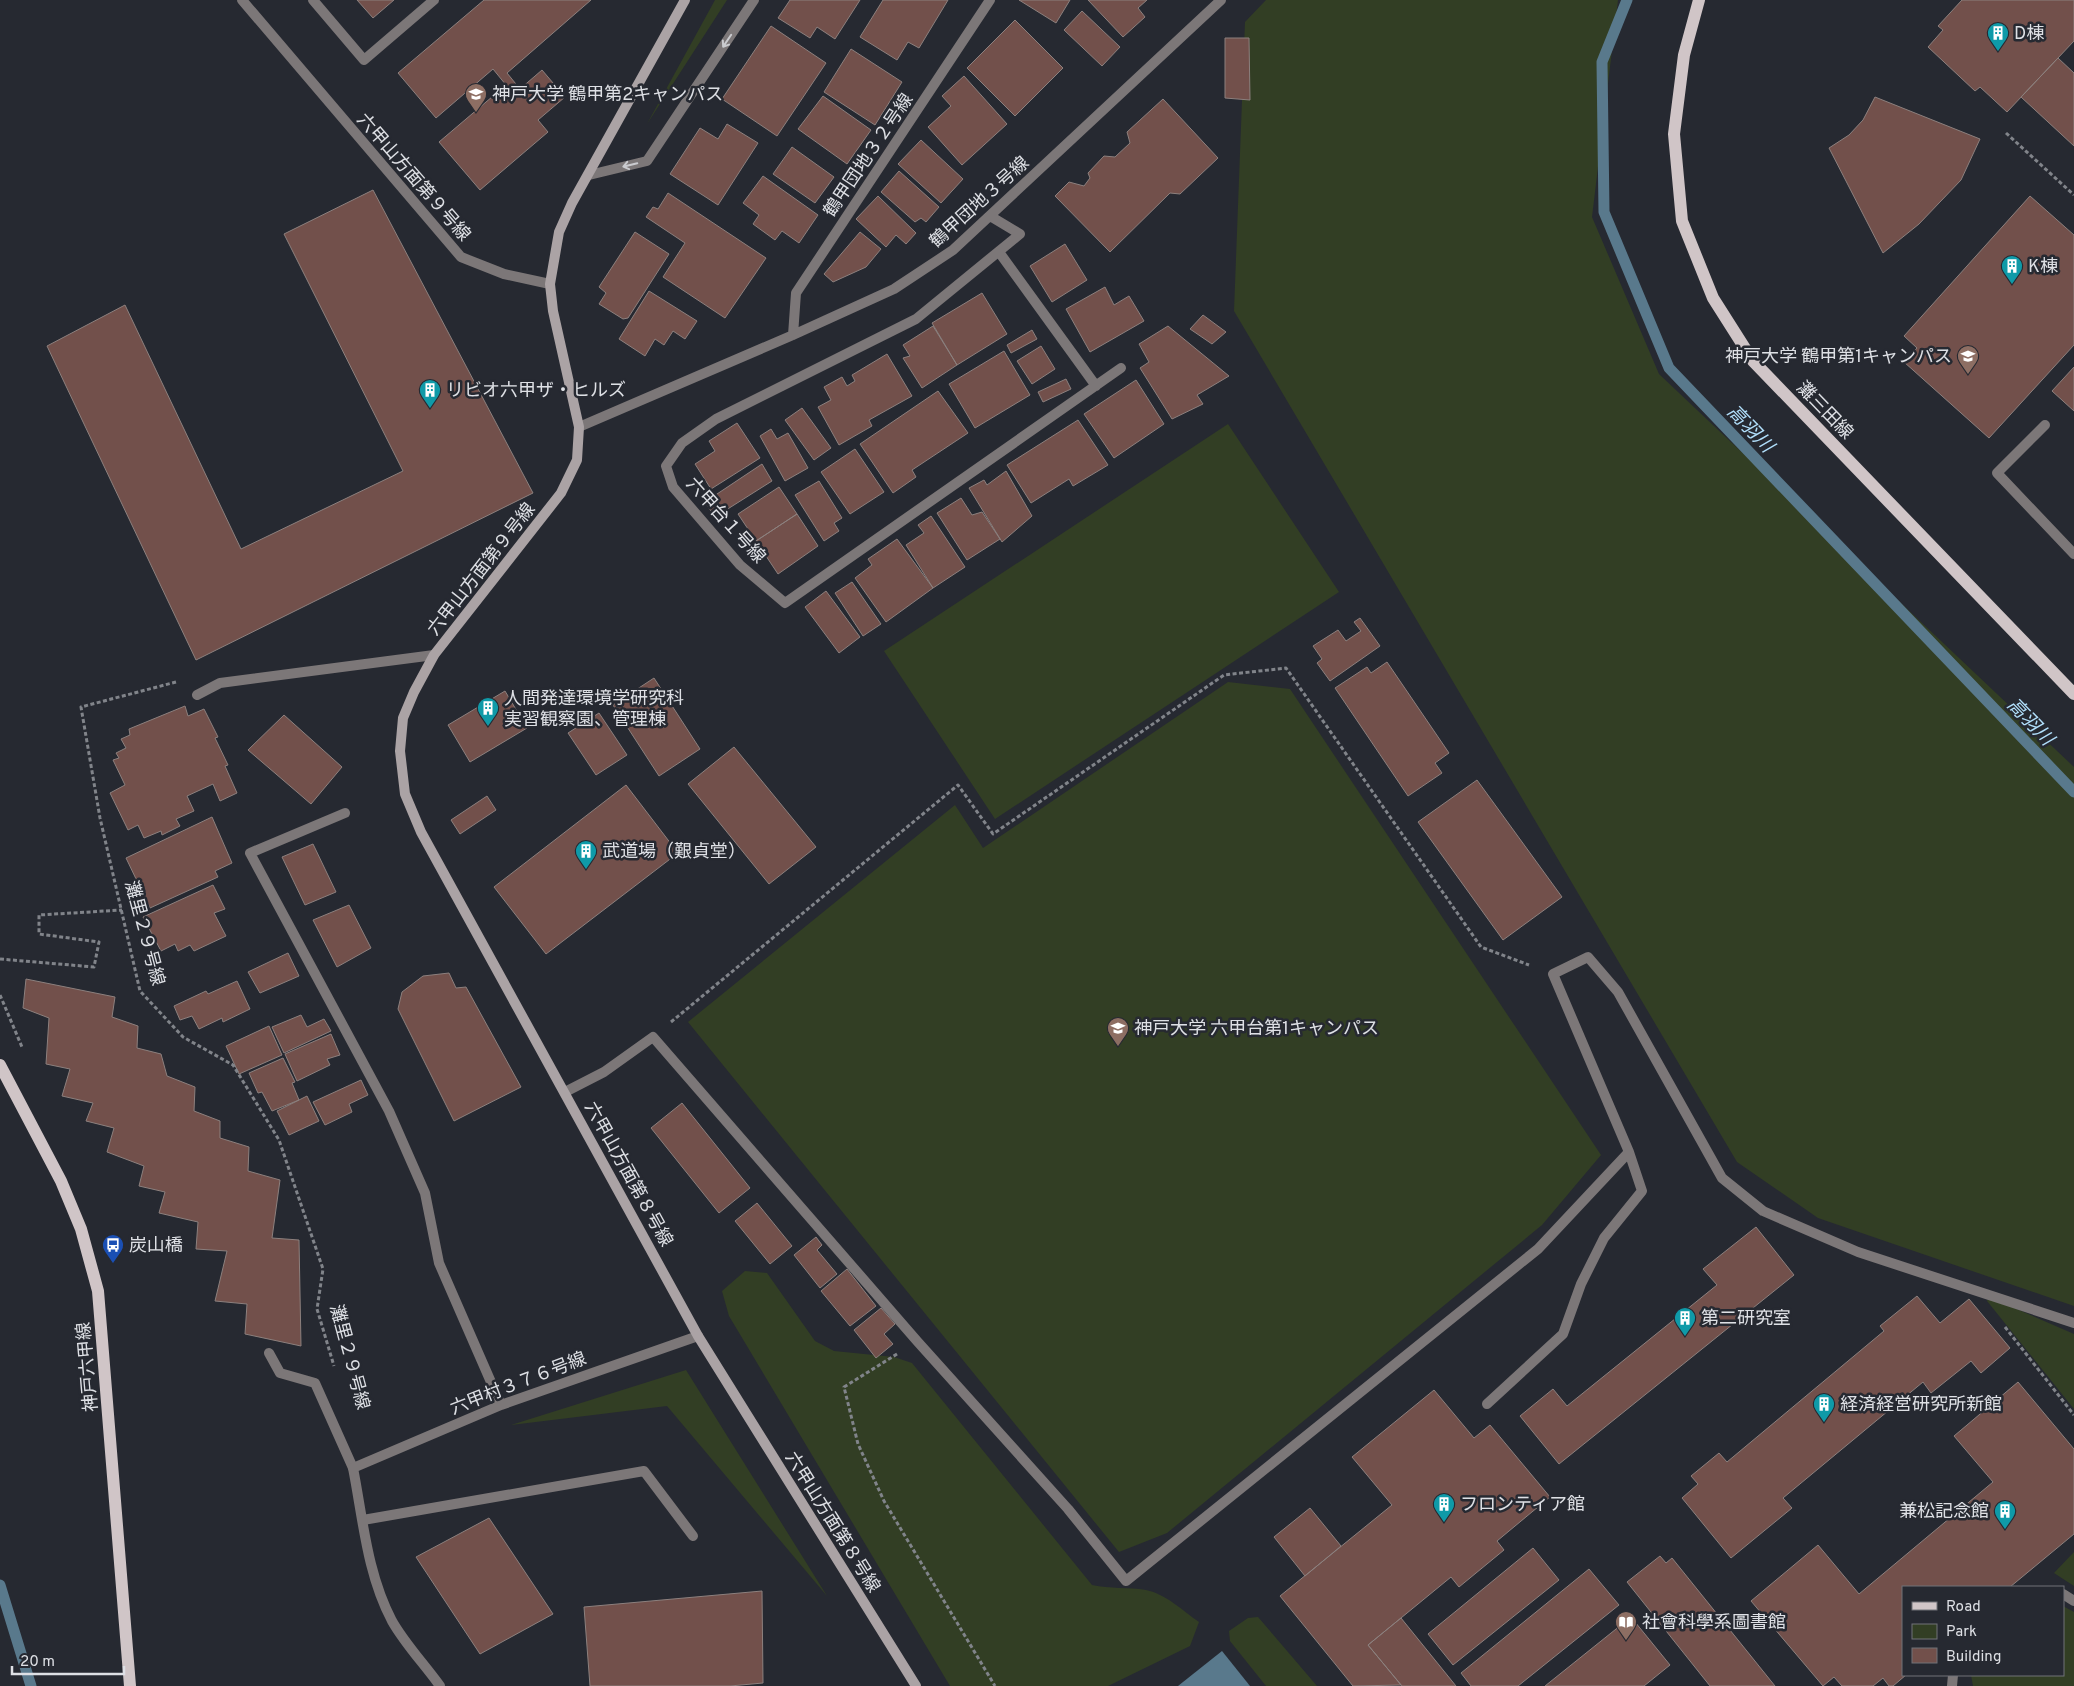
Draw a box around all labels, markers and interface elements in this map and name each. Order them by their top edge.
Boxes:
building icon: D棟 [1986,21,2010,52]
place label: D棟 [2014,23,2044,46]
one-way arrow [722,33,732,47]
school or university icon: 神戸大学 鶴甲第2キャンパス [464,82,488,113]
place label: 神戸大学 鶴甲第2キャンパス [492,84,723,107]
street label: 鶴甲団地３２号線 [819,90,919,222]
street label: 六甲山方面第９号線 [351,109,475,247]
street label: 鶴甲団地３号線 [925,152,1035,254]
one-way arrow [622,161,638,170]
building icon: K棟 [2000,254,2024,285]
place label: K棟 [2028,256,2058,279]
school or university icon: 神戸大学 鶴甲第1キャンパス [1956,344,1980,375]
place label: 神戸大学 鶴甲第1キャンパス [1725,346,1952,369]
street label: 灘三田線 [1791,377,1857,445]
building icon: リビオ六甲ザ・ヒルズ [418,378,442,409]
place label: リビオ六甲ザ・ヒルズ [446,380,626,403]
water label: 高羽川 [1721,401,1779,460]
street label: 六甲台１号線 [680,473,770,569]
street label: 六甲山方面第９号線 [423,499,541,641]
place label: 人間発達環境学研究科 実習観察園、管理棟 [504,688,684,732]
water label: 高羽川 [2001,694,2059,753]
building icon: 人間発達環境学研究科 実習観察園、管理棟 [476,696,500,727]
building icon: 武道場（艱貞堂） [574,839,598,870]
place label: 武道場（艱貞堂） [602,841,746,864]
street label: 灘里２９号線 [118,878,169,989]
school or university icon: 神戸大学 六甲台第1キャンパス [1106,1016,1130,1047]
place label: 神戸大学 六甲台第1キャンパス [1134,1018,1379,1041]
street label: 六甲山方面第８号線 [578,1098,677,1251]
bus stop icon: 炭山橋 [101,1233,125,1264]
place label: 炭山橋 [129,1235,183,1258]
street label: 灘里２９号線 [323,1302,374,1413]
building icon: 第二研究室 [1673,1306,1697,1337]
place label: 第二研究室 [1701,1308,1791,1331]
street label: 神戸六甲線 [73,1321,104,1413]
street label: 六甲村３７６号線 [447,1348,590,1421]
building icon: 経済経営研究所新館 [1812,1392,1836,1423]
place label: 経済経営研究所新館 [1840,1394,2002,1417]
street label: 六甲山方面第８号線 [779,1448,884,1598]
building icon: フロンティア館 [1432,1492,1456,1523]
place label: フロンティア館 [1460,1494,1585,1517]
building icon: 兼松記念館 [1993,1499,2017,1530]
place label: 兼松記念館 [1899,1501,1989,1524]
legend [1902,1586,2064,1676]
text: Road [1946,1598,1981,1617]
library icon: 社會科學系圖書館 [1614,1610,1638,1641]
place label: 社會科學系圖書館 [1642,1612,1786,1635]
text: Park [1946,1623,1977,1642]
scale bar [12,1644,125,1676]
text: Building [1946,1648,2001,1667]
text: 20 m [20,1653,55,1672]

